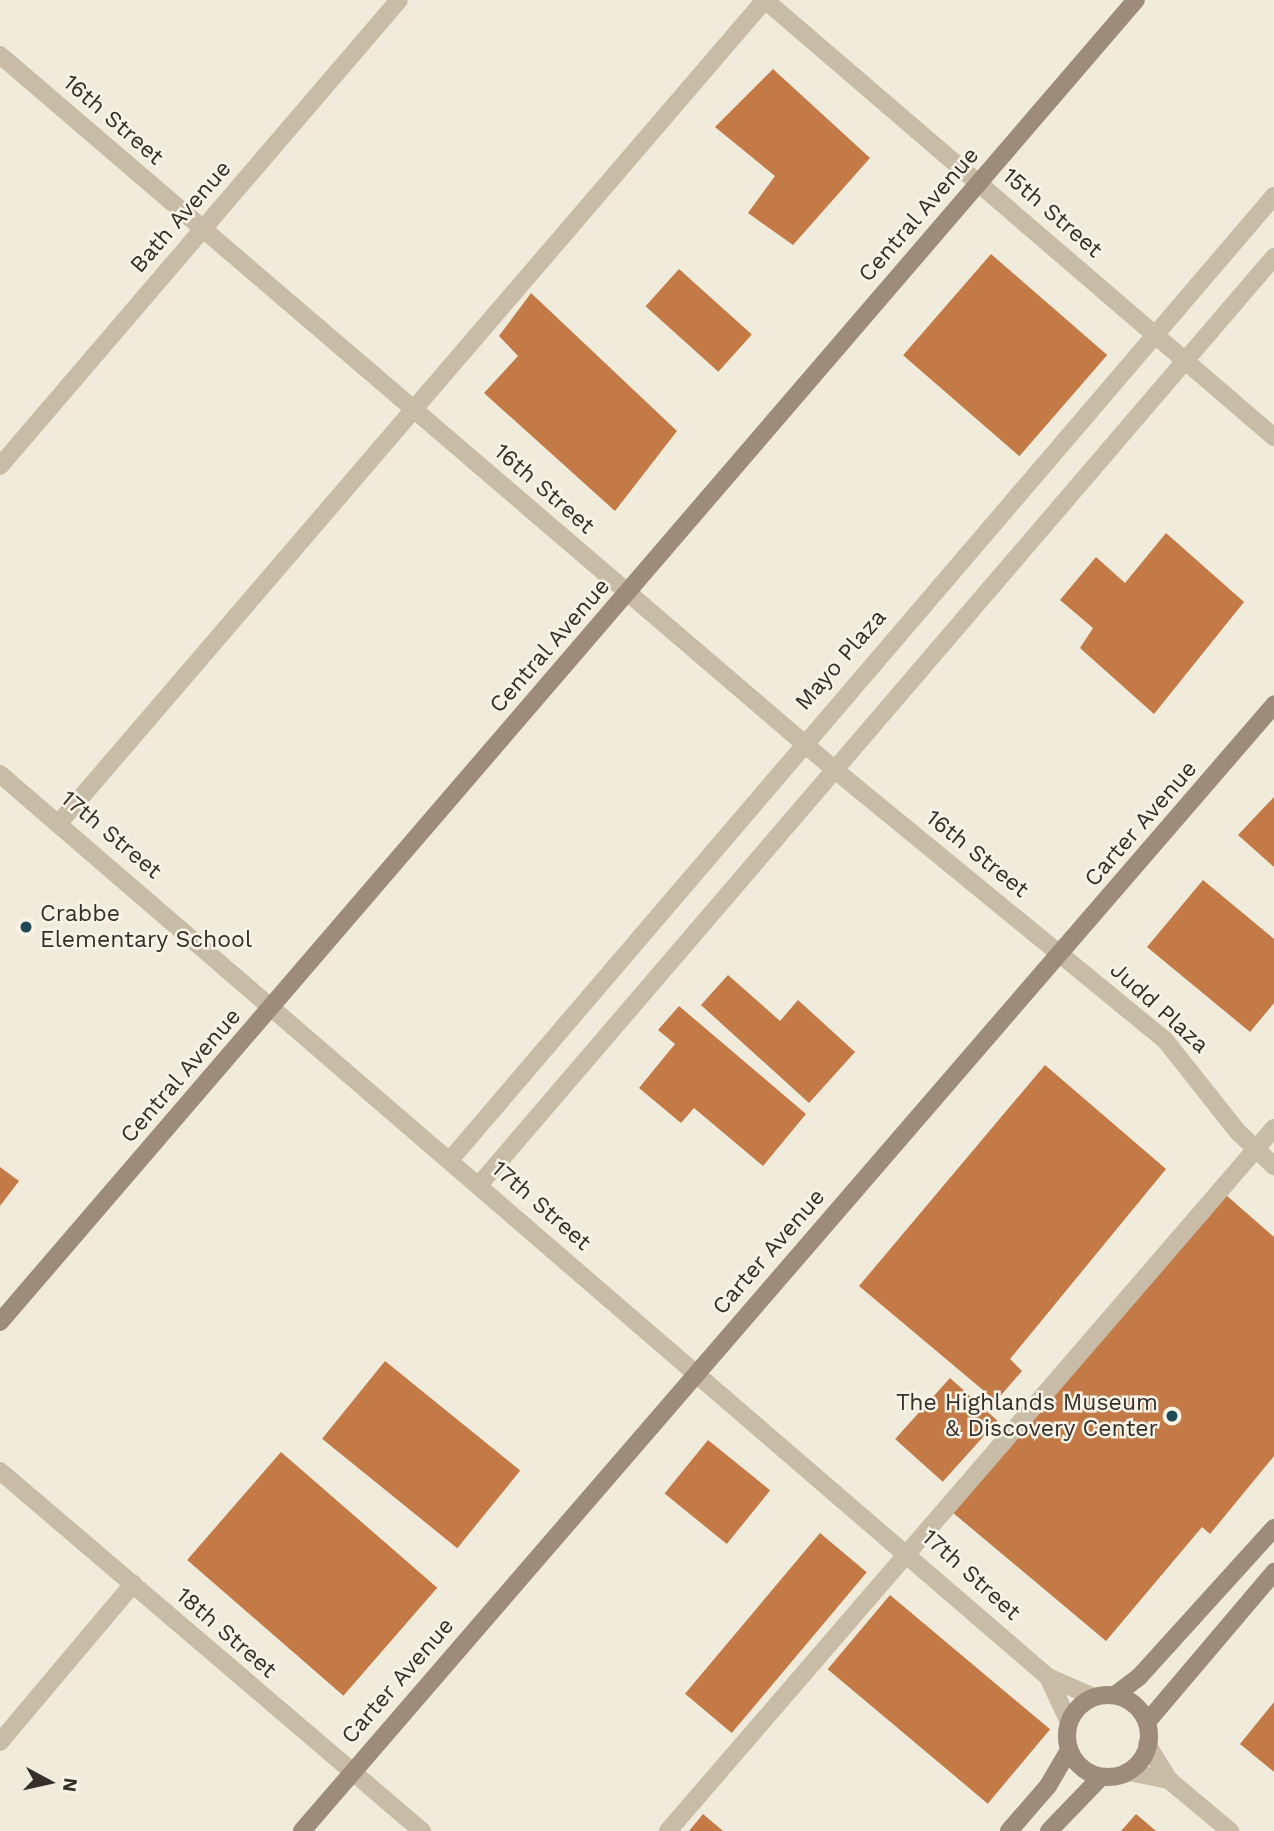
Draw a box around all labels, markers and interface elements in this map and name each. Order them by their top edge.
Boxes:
street label: 16th Street [57,69,169,171]
street label: Central Avenue [852,141,986,289]
street label: Bath Avenue [124,155,238,279]
street label: 15th Street [996,162,1108,264]
street label: 16th Street [488,438,600,540]
street label: Central Avenue [483,572,617,720]
street label: Mayo Plaza [790,604,892,716]
street label: Carter Avenue [1078,755,1204,893]
street label: 17th Street [55,785,167,885]
street label: 16th Street [920,804,1034,904]
place label: Crabbe Elementary School [40,900,252,954]
marker: Crabbe Elementary School [18,919,34,935]
street label: Judd Plaza [1104,957,1214,1059]
street label: Central Avenue [114,1002,248,1150]
street label: 17th Street [486,1155,596,1257]
street label: Carter Avenue [706,1183,832,1321]
place label: The Highlands Museum & Discovery Center [896,1389,1158,1443]
marker: The Highlands Museum & Discovery Center [1164,1408,1180,1424]
street label: 17th Street [916,1524,1026,1626]
street label: 18th Street [170,1582,282,1684]
street label: Carter Avenue [335,1612,461,1750]
north arrow [14,1747,84,1817]
text: N [58,1776,83,1794]

